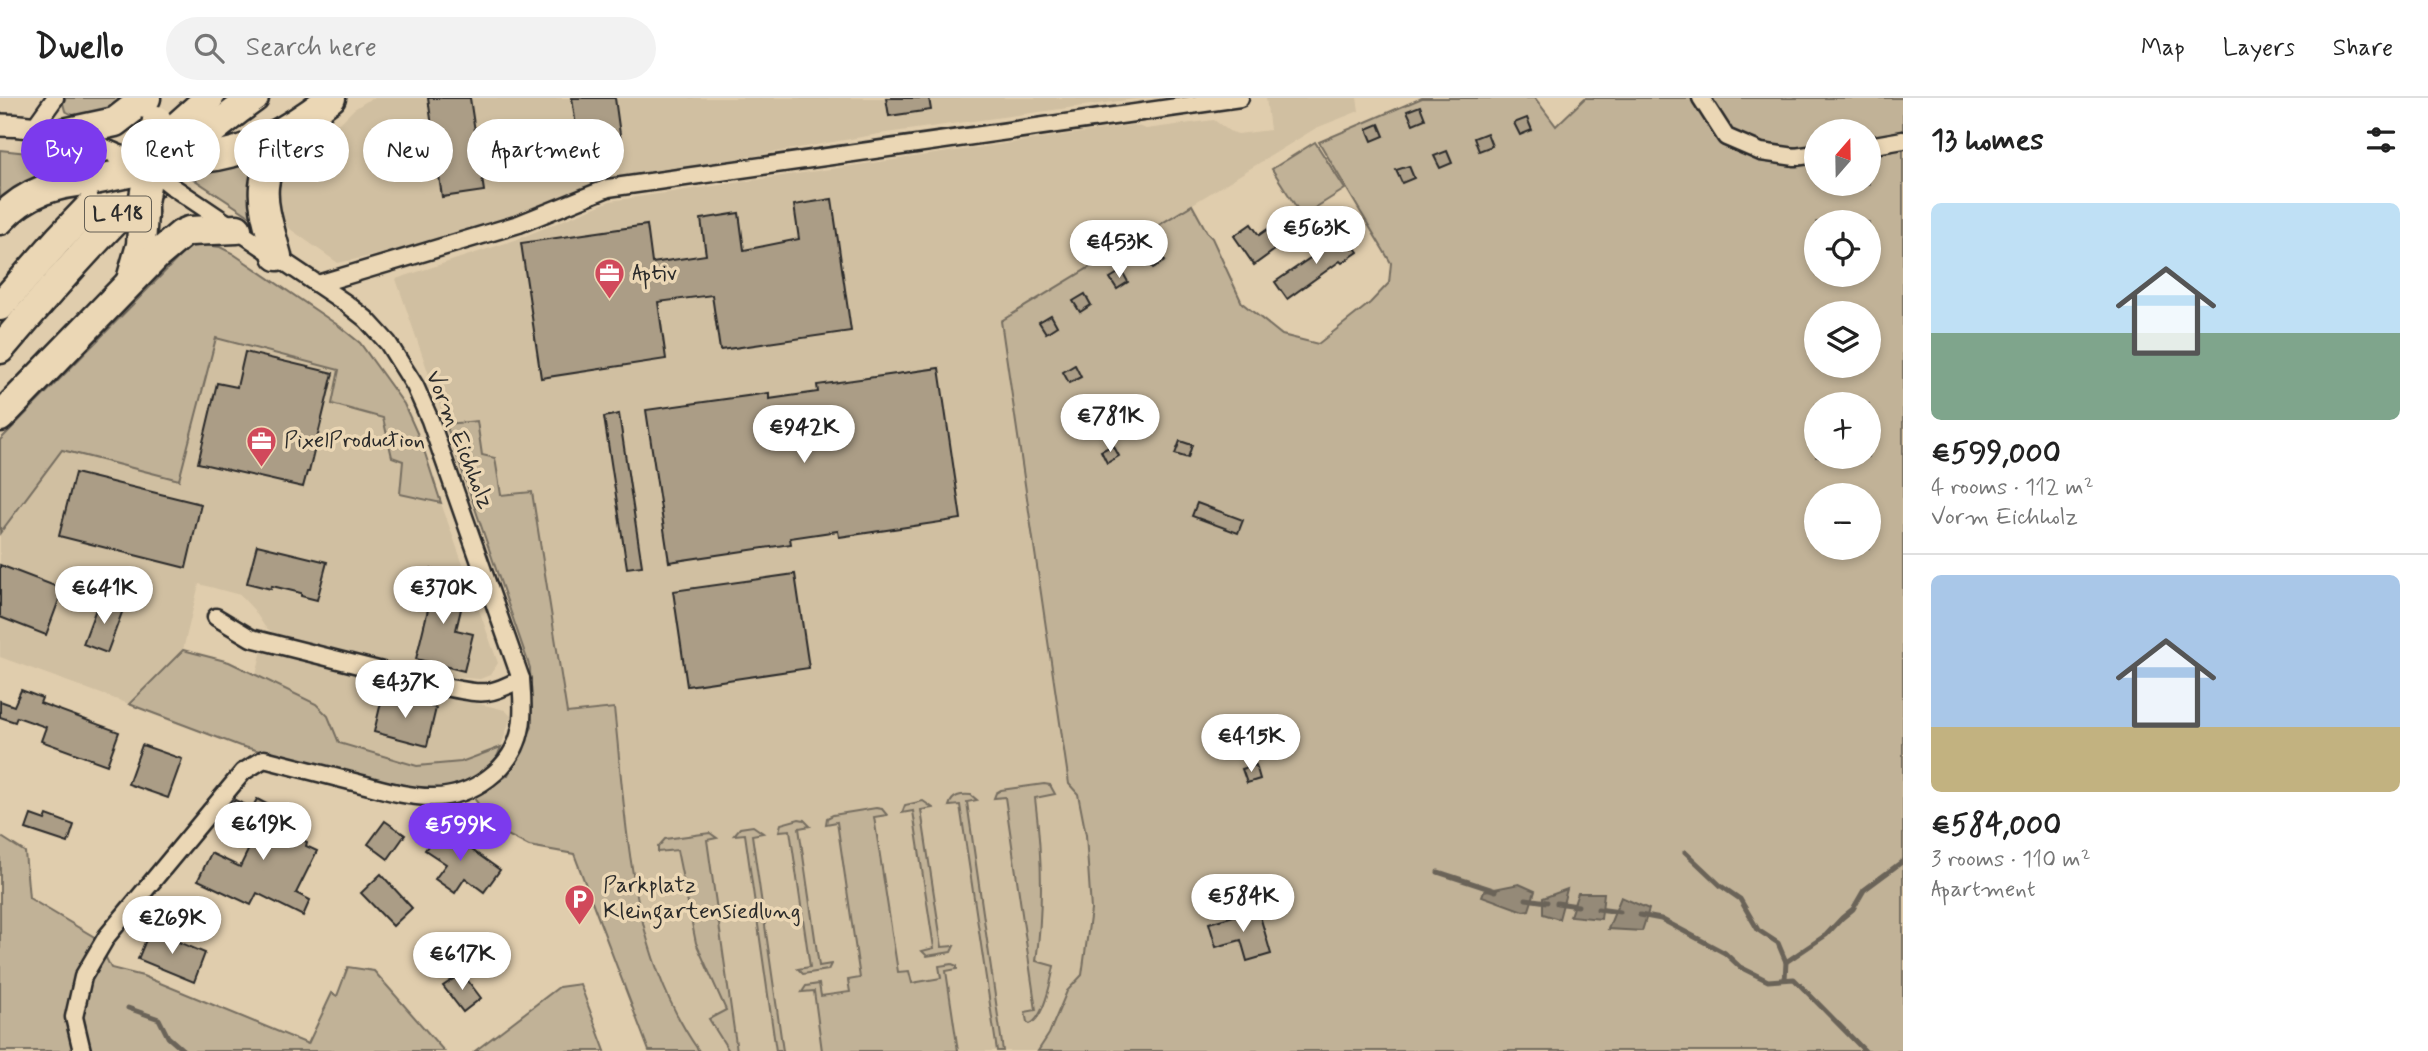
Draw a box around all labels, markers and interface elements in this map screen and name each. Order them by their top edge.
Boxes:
search box [166,17,656,80]
text: Dwello [35,26,124,70]
icon: search [190,29,228,67]
text: Search here [246,31,377,65]
text: Map [2141,33,2185,64]
text: Layers [2223,33,2295,64]
text: Share [2333,33,2393,64]
chip: Buy [21,119,107,182]
chip: Rent [121,119,220,182]
chip: Filters [234,119,349,182]
chip: New [363,119,453,182]
chip: Apartment [467,119,624,182]
north arrow [1804,119,1881,196]
map controls [1804,119,1881,560]
text: 13 homes [1931,121,2044,160]
icon: filters [2362,121,2400,159]
road number: L 418 [85,197,151,232]
pin: €563K [1267,206,1365,266]
button: locate [1804,210,1881,287]
text: €563K [1282,214,1350,244]
pin: €453K [1070,220,1168,280]
text: €453K [1086,228,1152,258]
icon: home [2103,248,2229,374]
office icon: Aptiv [592,257,626,301]
place label: Aptiv [632,259,677,290]
button: layers [1804,301,1881,378]
street label: Vorm Eichholz [418,366,500,514]
button: + [1804,392,1881,469]
pin: €781K [1061,394,1159,454]
text: €781K [1077,402,1143,432]
pin: €942K [755,406,853,465]
text: €942K [769,413,839,443]
office icon: PixelProduction [244,424,278,468]
place label: PixelProduction [284,426,425,456]
text: €599,000 [1931,434,2061,473]
text: 4 rooms · 112 m² [1931,473,2094,503]
button: − [1804,483,1881,560]
text: Vorm Eichholz [1931,503,2078,533]
pin: €641K [55,566,153,626]
pin: €370K [394,566,492,626]
text: €641K [71,574,137,604]
text: €370K [409,574,477,604]
icon: home [2103,620,2229,746]
pin: €437K [356,660,454,720]
text: €437K [371,668,439,698]
pin: €415K [1202,714,1300,774]
text: €415K [1217,722,1285,752]
pin: €619K [214,802,312,862]
pin: €599K [411,804,509,863]
text: €584,000 [1931,806,2061,845]
text: €619K [230,810,296,840]
text: €599K [425,811,495,841]
text: 3 rooms · 110 m² [1931,845,2091,875]
place label: Parkplatz Kleingartensiedlung [603,871,801,929]
pin: €584K [1194,874,1292,934]
text: Apartment [1931,875,2036,905]
parking icon: Parkplatz Kleingartensiedlung [563,882,597,926]
text: €584K [1207,882,1279,912]
pin: €269K [123,896,221,956]
text: €269K [138,904,206,934]
pin: €617K [413,932,511,992]
text: €617K [429,940,495,970]

